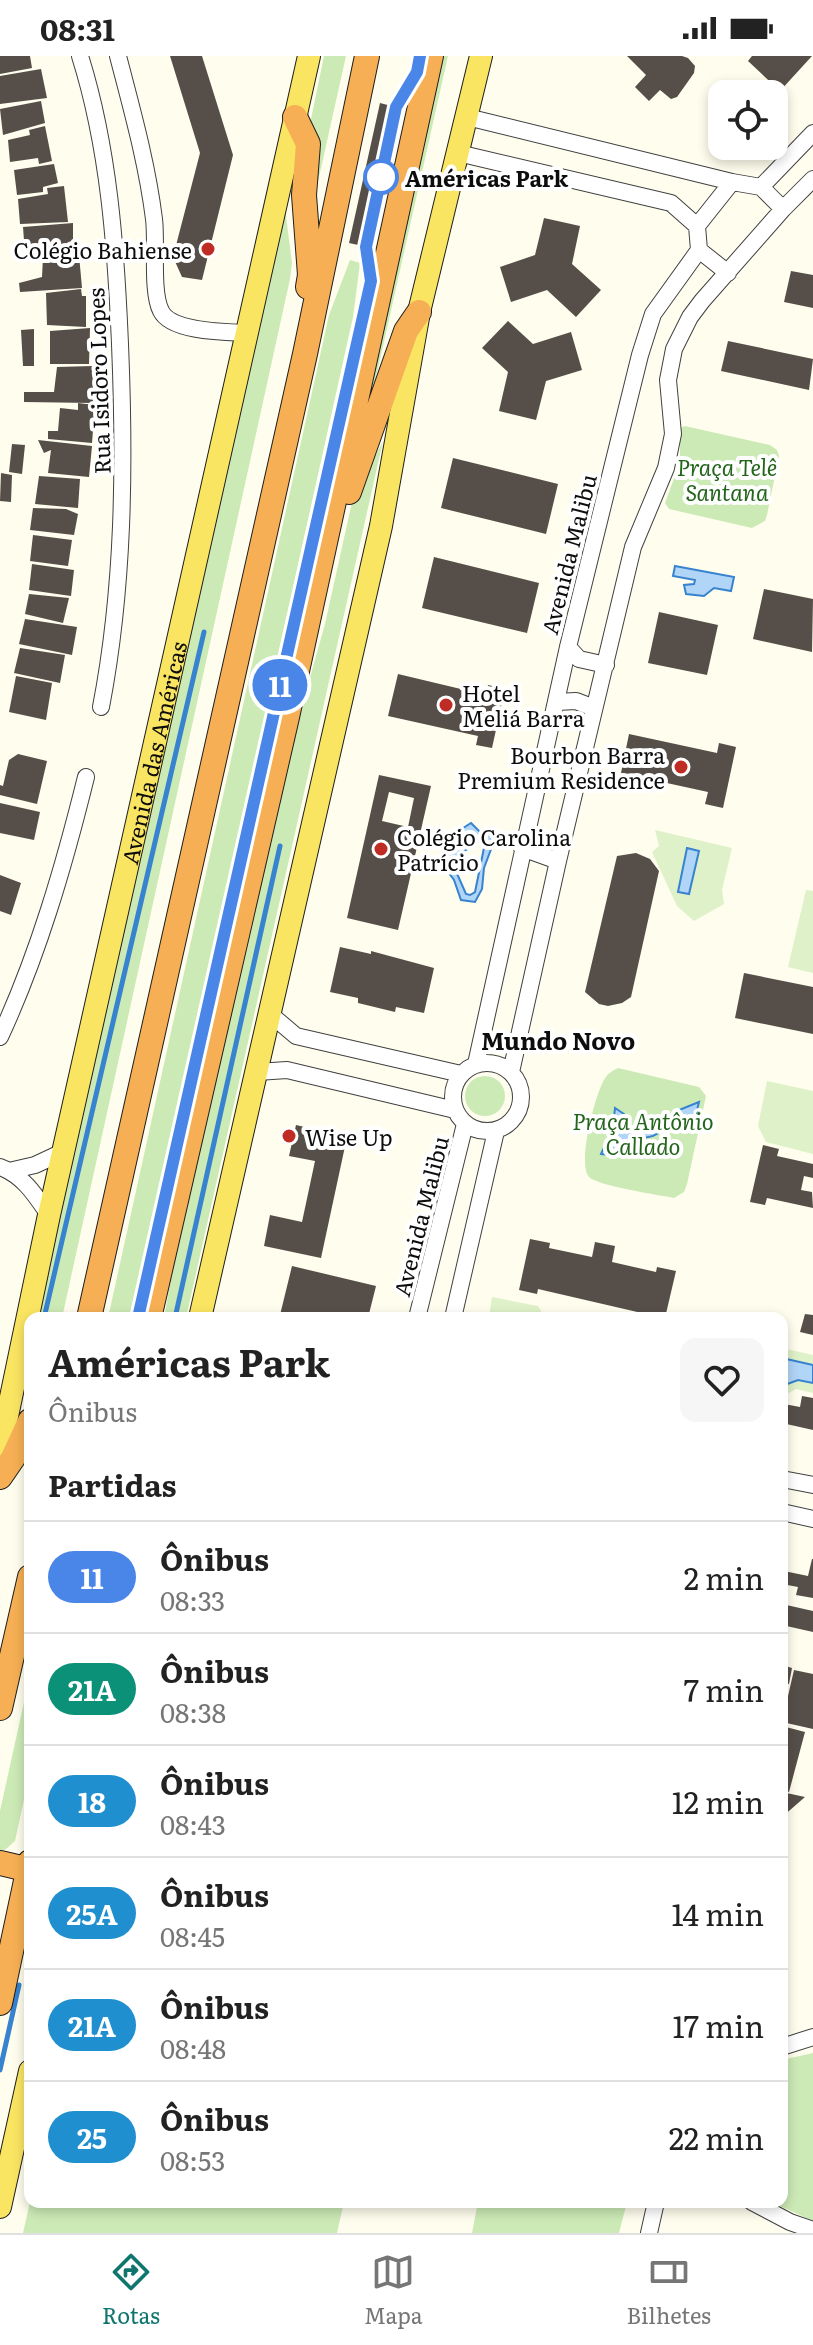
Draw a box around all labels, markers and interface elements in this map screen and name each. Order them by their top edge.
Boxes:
text: 08:31 [40,6,115,50]
map controls [708,80,788,160]
button: locate [708,80,788,160]
marker: Américas Park [364,160,398,194]
place label: Américas Park [405,161,568,194]
place label: Colégio Bahiense [13,233,192,266]
marker: Colégio Bahiense [199,240,217,258]
street label: Rua Isidoro Lopes [78,287,118,475]
park label: Praça Telê Santana [677,450,777,508]
street label: Avenida Malibu [532,470,604,638]
street label: Avenida das Américas [112,638,194,867]
line badge: 11 [244,659,316,711]
text: 11 [268,664,292,706]
place label: Hotel Meliá Barra [462,676,585,734]
marker: Hotel Meliá Barra [437,696,455,714]
place label: Bourbon Barra Premium Residence [457,738,665,796]
marker: Bourbon Barra Premium Residence [672,758,690,776]
place label: Colégio Carolina Patrício [397,820,571,878]
marker: Colégio Carolina Patrício [372,840,390,858]
district label: Mundo Novo [481,1022,635,1057]
park label: Praça Antônio Callado [572,1104,714,1162]
place label: Wise Up [305,1120,393,1153]
marker: Wise Up [280,1127,298,1145]
street label: Avenida Malibu [384,1132,456,1300]
text: Américas Park [48,1332,330,1389]
button: heart [680,1338,764,1422]
text: Ônibus [48,1391,137,1430]
text: Partidas [48,1462,177,1506]
text: Ônibus [160,1536,269,1580]
text: 2 min [684,1555,764,1599]
text: 11 [80,1556,104,1598]
text: 08:33 [160,1580,225,1619]
text: Ônibus [160,1648,269,1692]
text: 7 min [684,1667,764,1711]
text: 21A [68,1668,116,1710]
text: 08:38 [160,1692,226,1731]
text: Ônibus [160,1760,269,1804]
text: 12 min [672,1779,764,1823]
text: 18 [78,1780,106,1822]
text: 08:43 [160,1804,226,1843]
text: Ônibus [160,1872,269,1916]
text: 14 min [672,1891,764,1935]
text: 25A [66,1892,118,1934]
text: 08:45 [160,1916,225,1955]
text: Ônibus [160,1984,269,2028]
text: 17 min [673,2003,764,2047]
text: 21A [68,2004,116,2046]
text: 08:48 [160,2028,226,2067]
text: Ônibus [160,2096,269,2140]
text: 22 min [669,2115,764,2159]
text: 25 [77,2116,107,2158]
text: 08:53 [160,2140,225,2179]
tab: Rotas [102,2250,160,2331]
tab: Mapa [364,2250,423,2331]
tab: Bilhetes [627,2250,711,2331]

